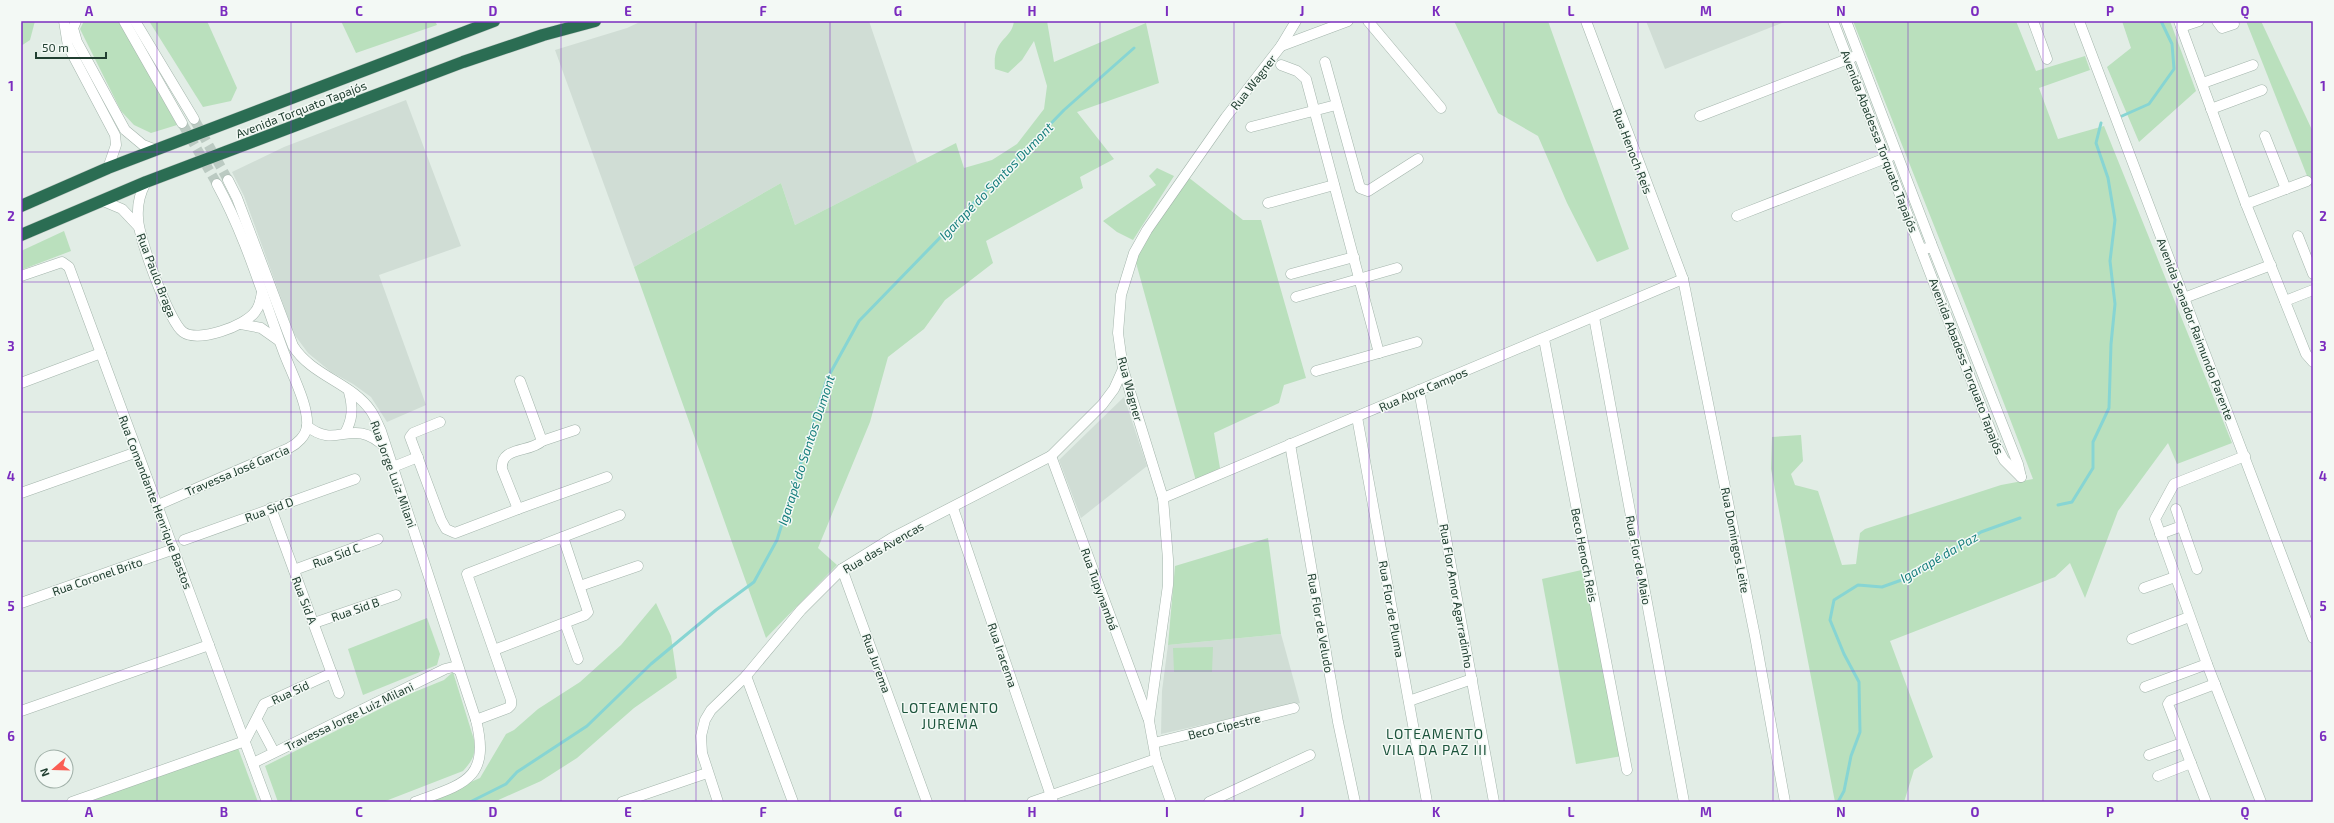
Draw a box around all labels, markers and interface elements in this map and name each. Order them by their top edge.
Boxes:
text: A [85,3,94,19]
text: B [220,3,228,19]
text: C [355,3,363,19]
text: D [489,3,498,19]
text: E [624,3,632,19]
text: F [759,3,767,19]
text: G [894,3,902,19]
text: H [1028,3,1037,19]
text: I [1165,3,1169,19]
text: J [1300,3,1304,19]
text: K [1432,3,1441,19]
text: L [1568,3,1575,19]
text: M [1700,3,1712,19]
text: N [1836,3,1846,19]
text: O [1971,3,1980,19]
text: P [2106,3,2114,19]
text: Q [2241,3,2250,20]
scale bar [36,34,106,60]
text: 50 m [42,40,69,54]
street label: Avenida Abadessa Torquato Tapajós [1838,48,1921,235]
street label: Rua Wagner [1227,51,1279,112]
text: 1 [8,78,14,94]
street label: Avenida Torquato Tapajós [234,78,369,141]
text: 1 [2320,78,2326,94]
street label: Rua Henoch Reis [1610,106,1656,196]
water label: Igarapé do Santos Dumont [936,119,1056,243]
text: 2 [7,208,15,224]
text: 2 [2319,208,2327,224]
street label: Rua Paulo Braga [134,231,180,319]
street label: Avenida Senador Raimundo Parente [2155,236,2237,422]
street label: Avenida Abadess Torquato Tapajós [1926,276,2007,456]
text: 3 [7,338,15,354]
text: 3 [2319,338,2327,354]
street label: Rua Wagner [1116,355,1146,423]
street label: Rua Abre Campos [1376,364,1470,414]
water label: Igarapé do Santos Dumont [774,373,838,527]
street label: Rua Comandante Henrique Bastos [116,413,196,591]
street label: Rua Jorge Luiz Milani [368,418,420,530]
street label: Travessa José Garcia [183,442,291,498]
text: 4 [7,468,15,484]
text: 4 [2319,468,2327,484]
street label: Rua Domingos Leite [1719,486,1753,594]
street label: Rua Sid D [243,494,295,524]
street label: Beco Henoch Reis [1569,507,1601,603]
street label: Rua Flor de Maio [1623,514,1655,606]
street label: Rua das Avencas [840,518,926,576]
street label: Rua Flor Amor Agarradinho [1437,523,1477,670]
water label: Igarapé da Paz [1897,528,1981,586]
street label: Rua Sid C [310,540,362,570]
street label: Rua Tupynambá [1079,546,1121,632]
street label: Rua Coronel Brito [50,554,144,598]
street label: Rua Flor de Pluma [1377,559,1407,659]
street label: Rua Flor de Veludo [1305,572,1337,674]
street label: Rua Sid A [290,574,321,626]
street label: Rua Sid B [329,594,381,624]
text: 5 [7,598,15,614]
text: 5 [2319,598,2327,614]
street label: Rua Iracema [985,621,1021,689]
street label: Rua Jurema [860,631,894,695]
street label: Rua Sid [269,677,311,707]
street label: Travessa Jorge Luiz Milani [283,679,415,753]
district label: LOTEAMENTO JUREMA [901,699,999,732]
street label: Beco Cipestre [1186,710,1262,742]
district label: LOTEAMENTO VILA DA PAZ III [1382,725,1488,758]
text: 6 [7,728,15,744]
text: 6 [2319,728,2327,744]
north arrow [34,749,74,789]
text: N [37,767,52,779]
text: A [85,804,94,820]
text: B [220,804,228,820]
text: C [355,804,363,820]
text: D [489,804,498,820]
text: E [624,804,632,820]
text: F [759,804,767,820]
text: G [894,804,902,820]
text: H [1028,804,1037,820]
text: I [1165,804,1169,820]
text: J [1300,804,1304,820]
text: K [1432,804,1441,820]
text: L [1568,804,1575,820]
text: M [1700,804,1712,820]
text: N [1836,804,1846,820]
text: O [1971,804,1980,820]
text: P [2106,804,2114,820]
text: Q [2241,804,2250,821]

